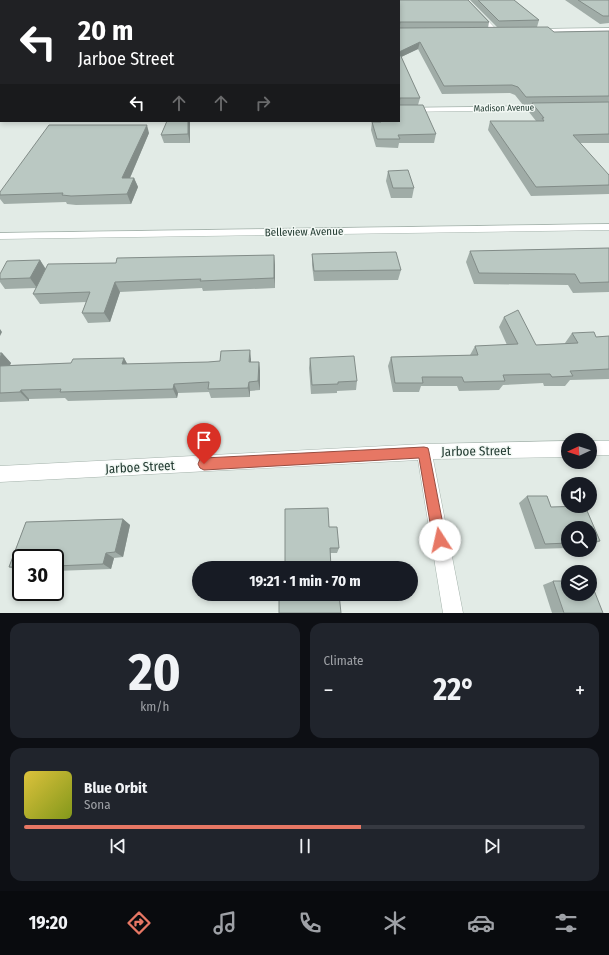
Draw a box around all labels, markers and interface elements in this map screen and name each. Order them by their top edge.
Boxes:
text: 20 m [78,14,133,47]
icon: left [12,16,64,68]
text: Jarboe Street [78,48,174,70]
icon: left [126,92,148,114]
icon: ahead [168,92,190,114]
icon: ahead [210,92,232,114]
icon: right [252,92,274,114]
street label: Madison Avenue [474,102,535,114]
street label: Belleview Avenue [265,225,343,239]
pin [187,423,221,464]
icon: arrive [193,429,215,451]
north arrow [561,433,597,469]
map controls [561,433,597,601]
street label: Jarboe Street [441,443,512,459]
street label: Jarboe Street [105,458,176,476]
button: sound [561,477,597,513]
position arrow [419,519,461,561]
button: search [561,521,597,557]
speed limit sign: 30 [12,549,64,601]
button: layers [561,565,597,601]
text: 19:21 · 1 min · 70 m [249,572,361,590]
text: 20 [129,641,181,704]
text: Climate [324,653,364,668]
text: 22° [433,672,475,708]
text: − [324,677,333,704]
text: + [575,677,585,704]
text: km/h [140,699,169,714]
text: Blue Orbit [84,779,147,797]
text: Sona [84,797,111,812]
icon: previous [107,835,129,857]
icon: pause [294,835,316,857]
icon: next [481,835,503,857]
icon: directions [125,909,153,937]
icon: music [211,909,239,937]
icon: phone [296,909,324,937]
icon: climate [381,909,409,937]
icon: car [467,909,495,937]
icon: filters [552,909,580,937]
text: 19:20 [29,912,68,934]

